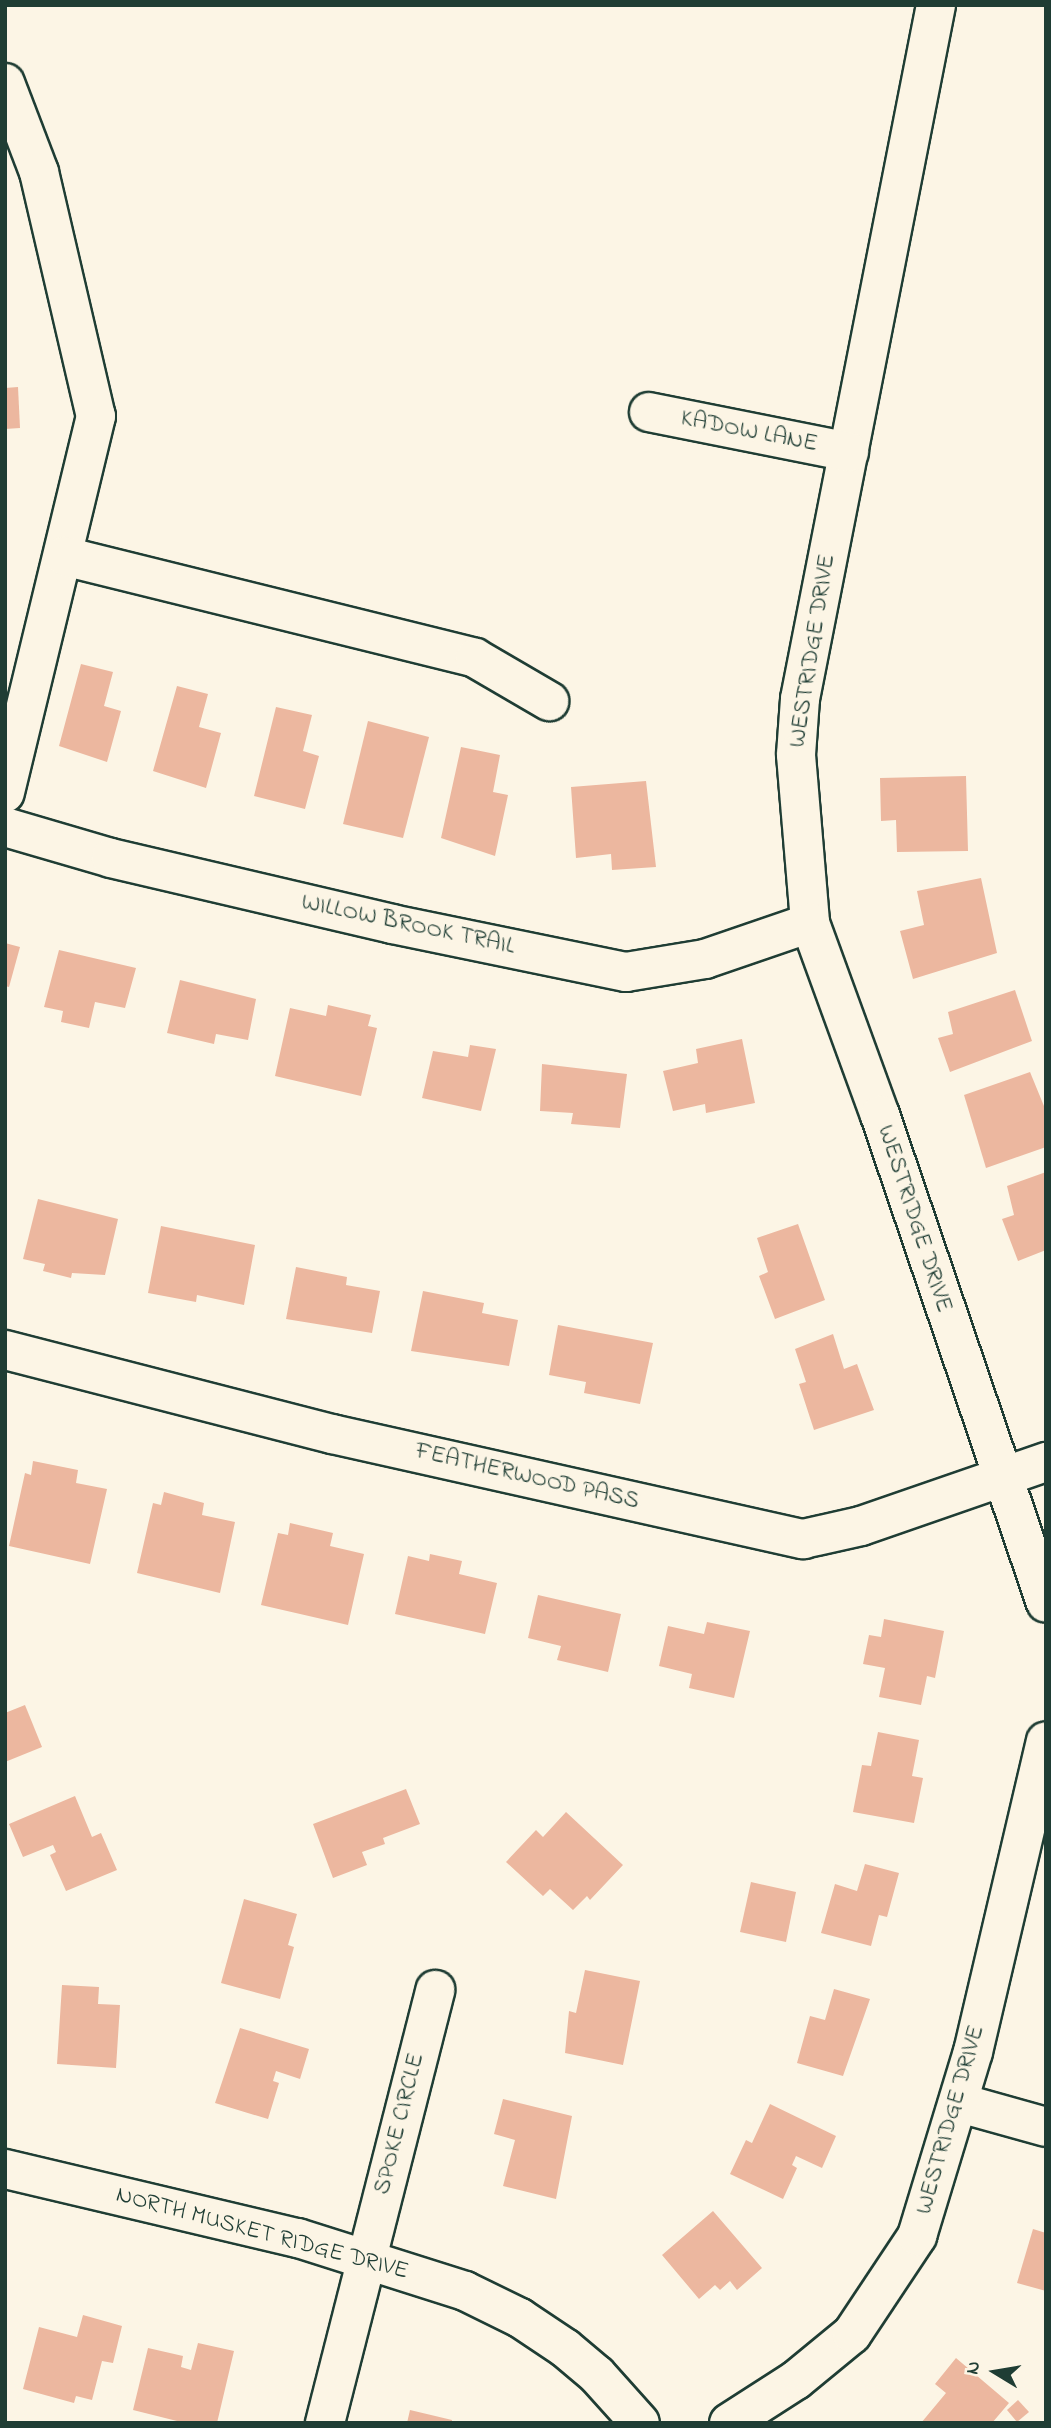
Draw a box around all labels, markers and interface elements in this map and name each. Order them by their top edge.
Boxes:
street label: KADOW LANE [678,405,820,459]
street label: WESTRIDGE DRIVE [783,552,843,750]
street label: WILLOW BROOK TRAIL [299,888,517,962]
street label: WESTRIDGE DRIVE [870,1122,958,1316]
street label: FEATHERWOOD PASS [412,1437,642,1517]
street label: WESTRIDGE DRIVE [910,2022,992,2218]
street label: SPOKE CIRCLE [369,2050,431,2198]
street label: NORTH MUSKET RIDGE DRIVE [113,2181,411,2287]
north arrow [960,2337,1030,2407]
text: N [959,2359,988,2377]

